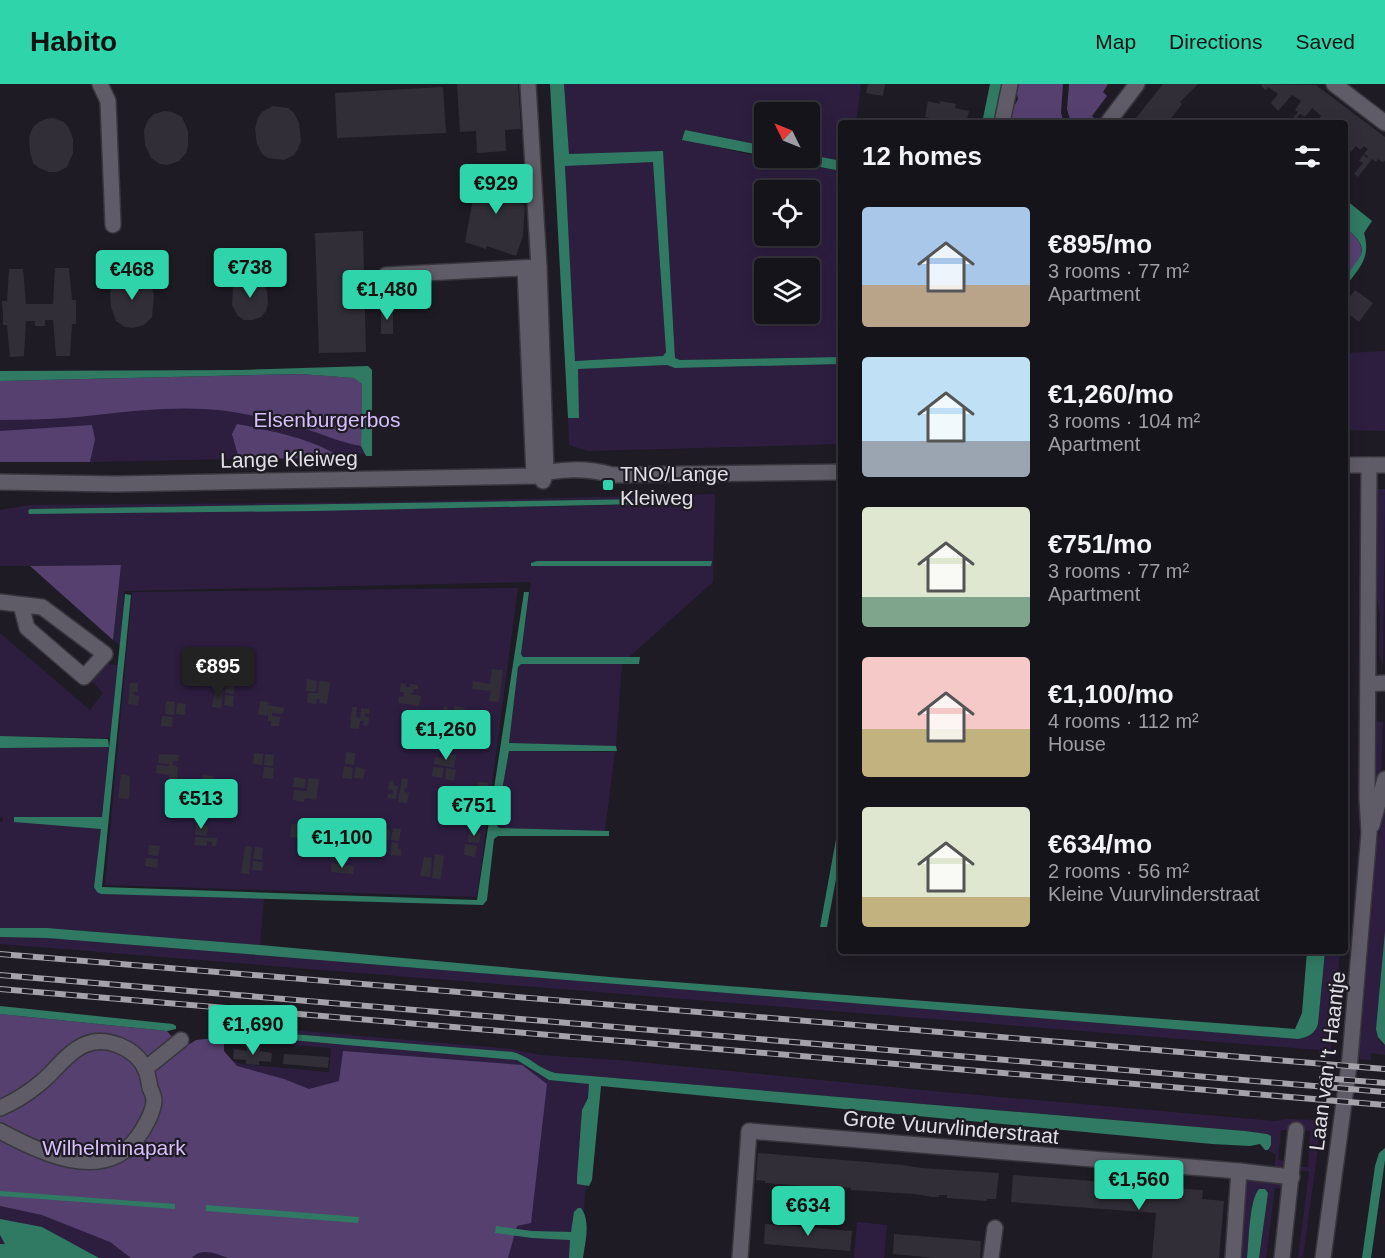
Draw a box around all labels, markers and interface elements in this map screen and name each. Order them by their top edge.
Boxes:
text: Habito [30,26,117,57]
text: Map [1095,30,1136,53]
text: Directions [1169,30,1262,53]
text: Saved [1295,30,1355,53]
north arrow [754,102,820,168]
map controls [754,102,820,324]
icon: filters [1291,140,1324,173]
text: 12 homes [862,141,982,171]
pin: €929 [460,164,532,215]
text: €929 [474,172,518,194]
button: locate [754,180,820,246]
text: €895/mo [1048,229,1152,259]
icon: home [910,231,982,303]
pin: €738 [214,248,286,299]
pin: €468 [96,250,168,301]
text: €738 [228,256,272,278]
text: €468 [110,258,154,280]
button: layers [754,258,820,324]
text: 3 rooms · 77 m² [1048,260,1189,282]
pin: €1,480 [338,270,436,321]
text: €1,480 [356,278,418,300]
text: Apartment [1048,283,1140,305]
text: €1,260/mo [1048,379,1174,409]
icon: home [910,381,982,453]
park label: Elsenburgerbos [253,408,401,431]
text: 3 rooms · 104 m² [1048,410,1200,432]
text: Apartment [1048,433,1140,455]
street label: Lange Kleiweg [220,446,358,472]
place label: TNO/Lange Kleiweg [620,462,729,509]
marker: TNO/Lange Kleiweg [601,478,615,492]
text: €751/mo [1048,529,1152,559]
icon: home [910,531,982,603]
text: 3 rooms · 77 m² [1048,560,1189,582]
text: Apartment [1048,583,1140,605]
pin: €895 [182,647,254,698]
text: €895 [196,655,240,677]
text: €1,100/mo [1048,679,1174,709]
icon: home [910,681,982,753]
pin: €1,260 [397,710,495,761]
text: 4 rooms · 112 m² [1048,710,1199,732]
text: €1,260 [415,718,477,740]
text: House [1048,733,1106,755]
pin: €513 [165,779,237,830]
pin: €751 [438,786,510,837]
text: €513 [179,787,223,809]
text: €751 [452,794,496,816]
pin: €1,100 [293,818,391,869]
text: €1,100 [311,826,373,848]
text: €634/mo [1048,829,1152,859]
icon: home [910,831,982,903]
text: 2 rooms · 56 m² [1048,860,1189,882]
text: Kleine Vuurvlinderstraat [1048,883,1260,905]
street label: Laan van 't Haantje [1305,970,1349,1152]
pin: €1,690 [204,1005,302,1056]
text: €1,690 [222,1013,284,1035]
street label: Grote Vuurvlinderstraat [842,1106,1060,1148]
park label: Wilhelminapark [42,1136,186,1159]
pin: €1,560 [1090,1160,1188,1211]
text: €1,560 [1108,1168,1170,1190]
pin: €634 [772,1186,844,1237]
text: €634 [786,1194,830,1216]

